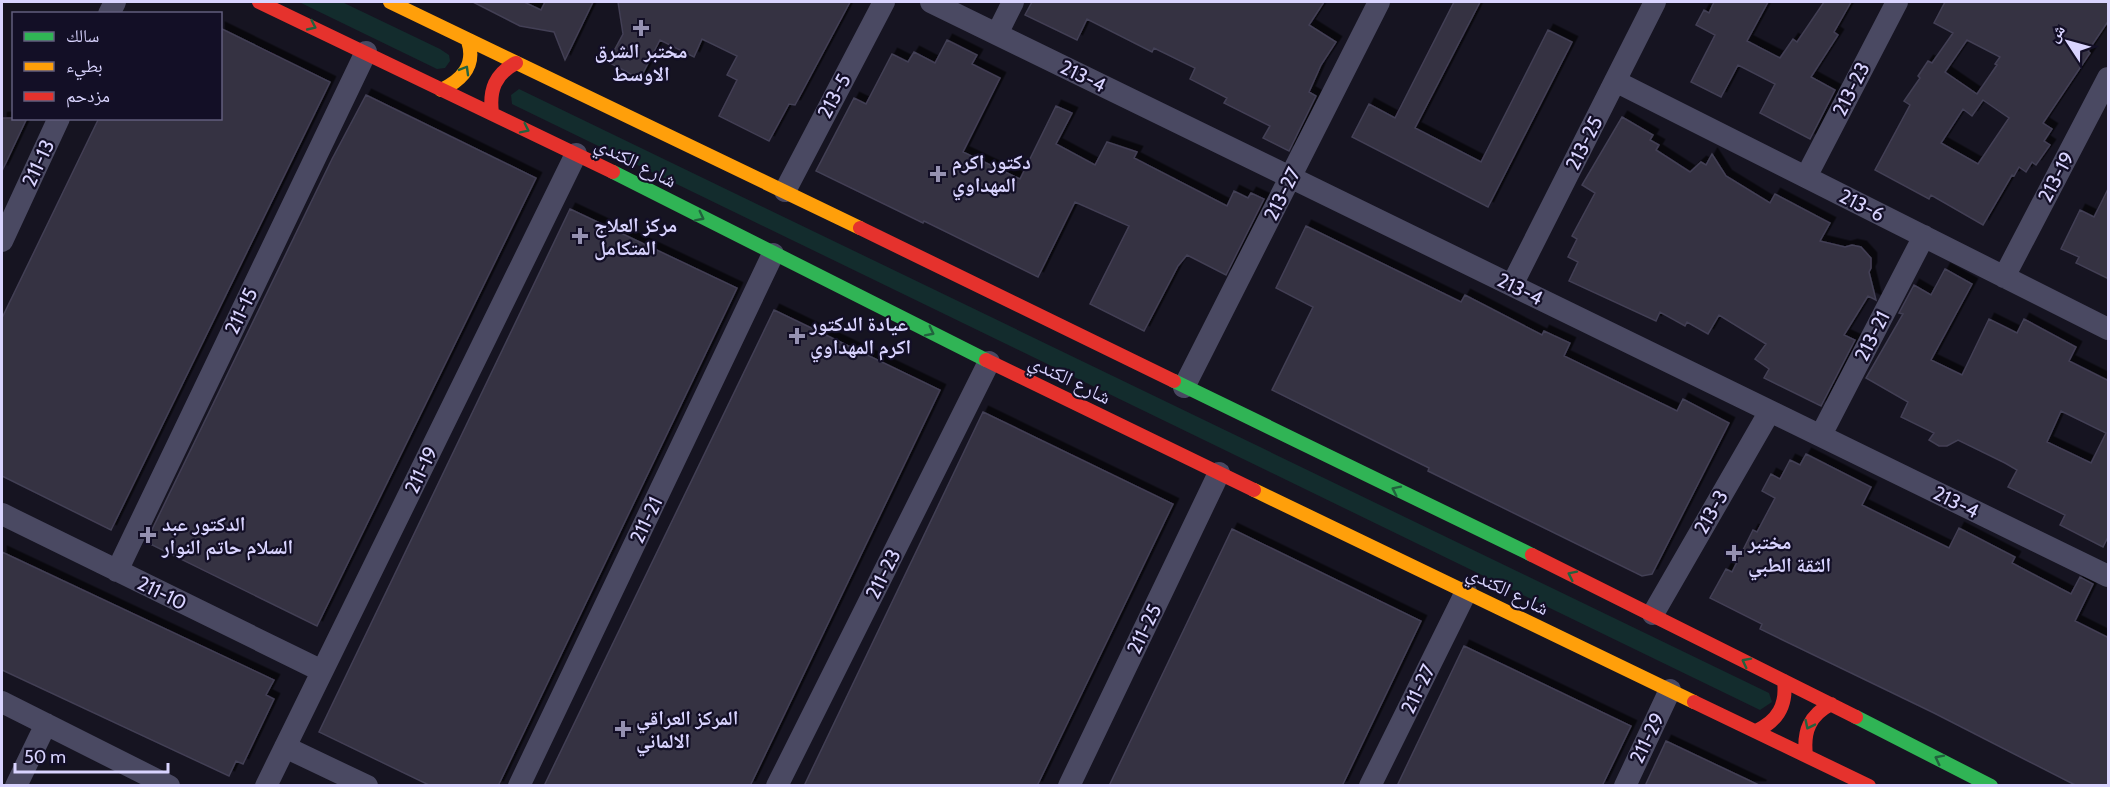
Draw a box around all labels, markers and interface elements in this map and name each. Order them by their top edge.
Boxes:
legend [12,12,222,120]
north arrow [2038,12,2098,72]
one-way arrow [305,19,316,31]
marker: مختبر الشرق الاوسط [632,19,650,37]
text: ش [2044,21,2069,46]
text: سالك [66,25,99,47]
place label: مختبر الشرق الاوسط [595,39,687,86]
text: بطيء [66,55,103,81]
street label: 213-4 [1056,55,1110,97]
street label: 213-23 [1827,58,1875,120]
one-way arrow [458,66,469,76]
street label: 213-5 [812,70,856,122]
text: مزدحم [66,85,110,108]
street label: 213-25 [1560,112,1608,174]
one-way arrow [519,122,530,133]
street label: شارع الكندي [589,131,681,196]
street label: 211-13 [17,136,59,190]
street label: 213-19 [2033,148,2079,206]
place label: دكتور اكرم المهداوي [952,150,1031,201]
street label: 213-27 [1258,163,1306,225]
marker: دكتور اكرم المهداوي [929,165,947,183]
street label: 213-6 [1835,183,1889,227]
one-way arrow [693,209,704,221]
place label: مركز العلاج المتكامل [594,213,677,261]
marker: مركز العلاج المتكامل [571,227,589,245]
street label: 213-4 [1493,268,1547,310]
street label: 211-15 [219,284,263,338]
street label: 213-21 [1849,307,1895,365]
place label: عيادة الدكتور اكرم المهداوي [809,312,911,363]
one-way arrow [924,325,935,337]
marker: عيادة الدكتور اكرم المهداوي [788,327,806,345]
street label: شارع الكندي [1023,349,1115,413]
street label: 211-19 [399,442,443,498]
street label: 213-4 [1929,481,1983,523]
one-way arrow [1392,485,1403,497]
street label: 213-3 [1689,486,1733,538]
street label: 211-21 [625,493,667,547]
place label: الدكتور عبد السلام حاتم النوار [161,512,293,561]
marker: الدكتور عبد السلام حاتم النوار [139,526,157,544]
place label: مختبر الثقة الطبي [1747,530,1831,581]
marker: مختبر الثقة الطبي [1725,544,1743,562]
street label: 211-23 [860,545,906,603]
street label: شارع الكندي [1461,560,1553,624]
one-way arrow [1567,570,1578,582]
street label: 211-10 [133,571,191,615]
street label: 211-25 [1122,600,1166,658]
one-way arrow [1742,658,1753,669]
street label: 211-27 [1396,660,1440,718]
place label: المركز العراقي الالماني [636,706,738,757]
street label: 211-29 [1624,709,1670,767]
one-way arrow [1804,718,1816,729]
marker: المركز العراقي الالماني [614,720,632,738]
scale bar [15,736,168,774]
text: 50 m [24,746,66,768]
one-way arrow [1935,755,1946,766]

